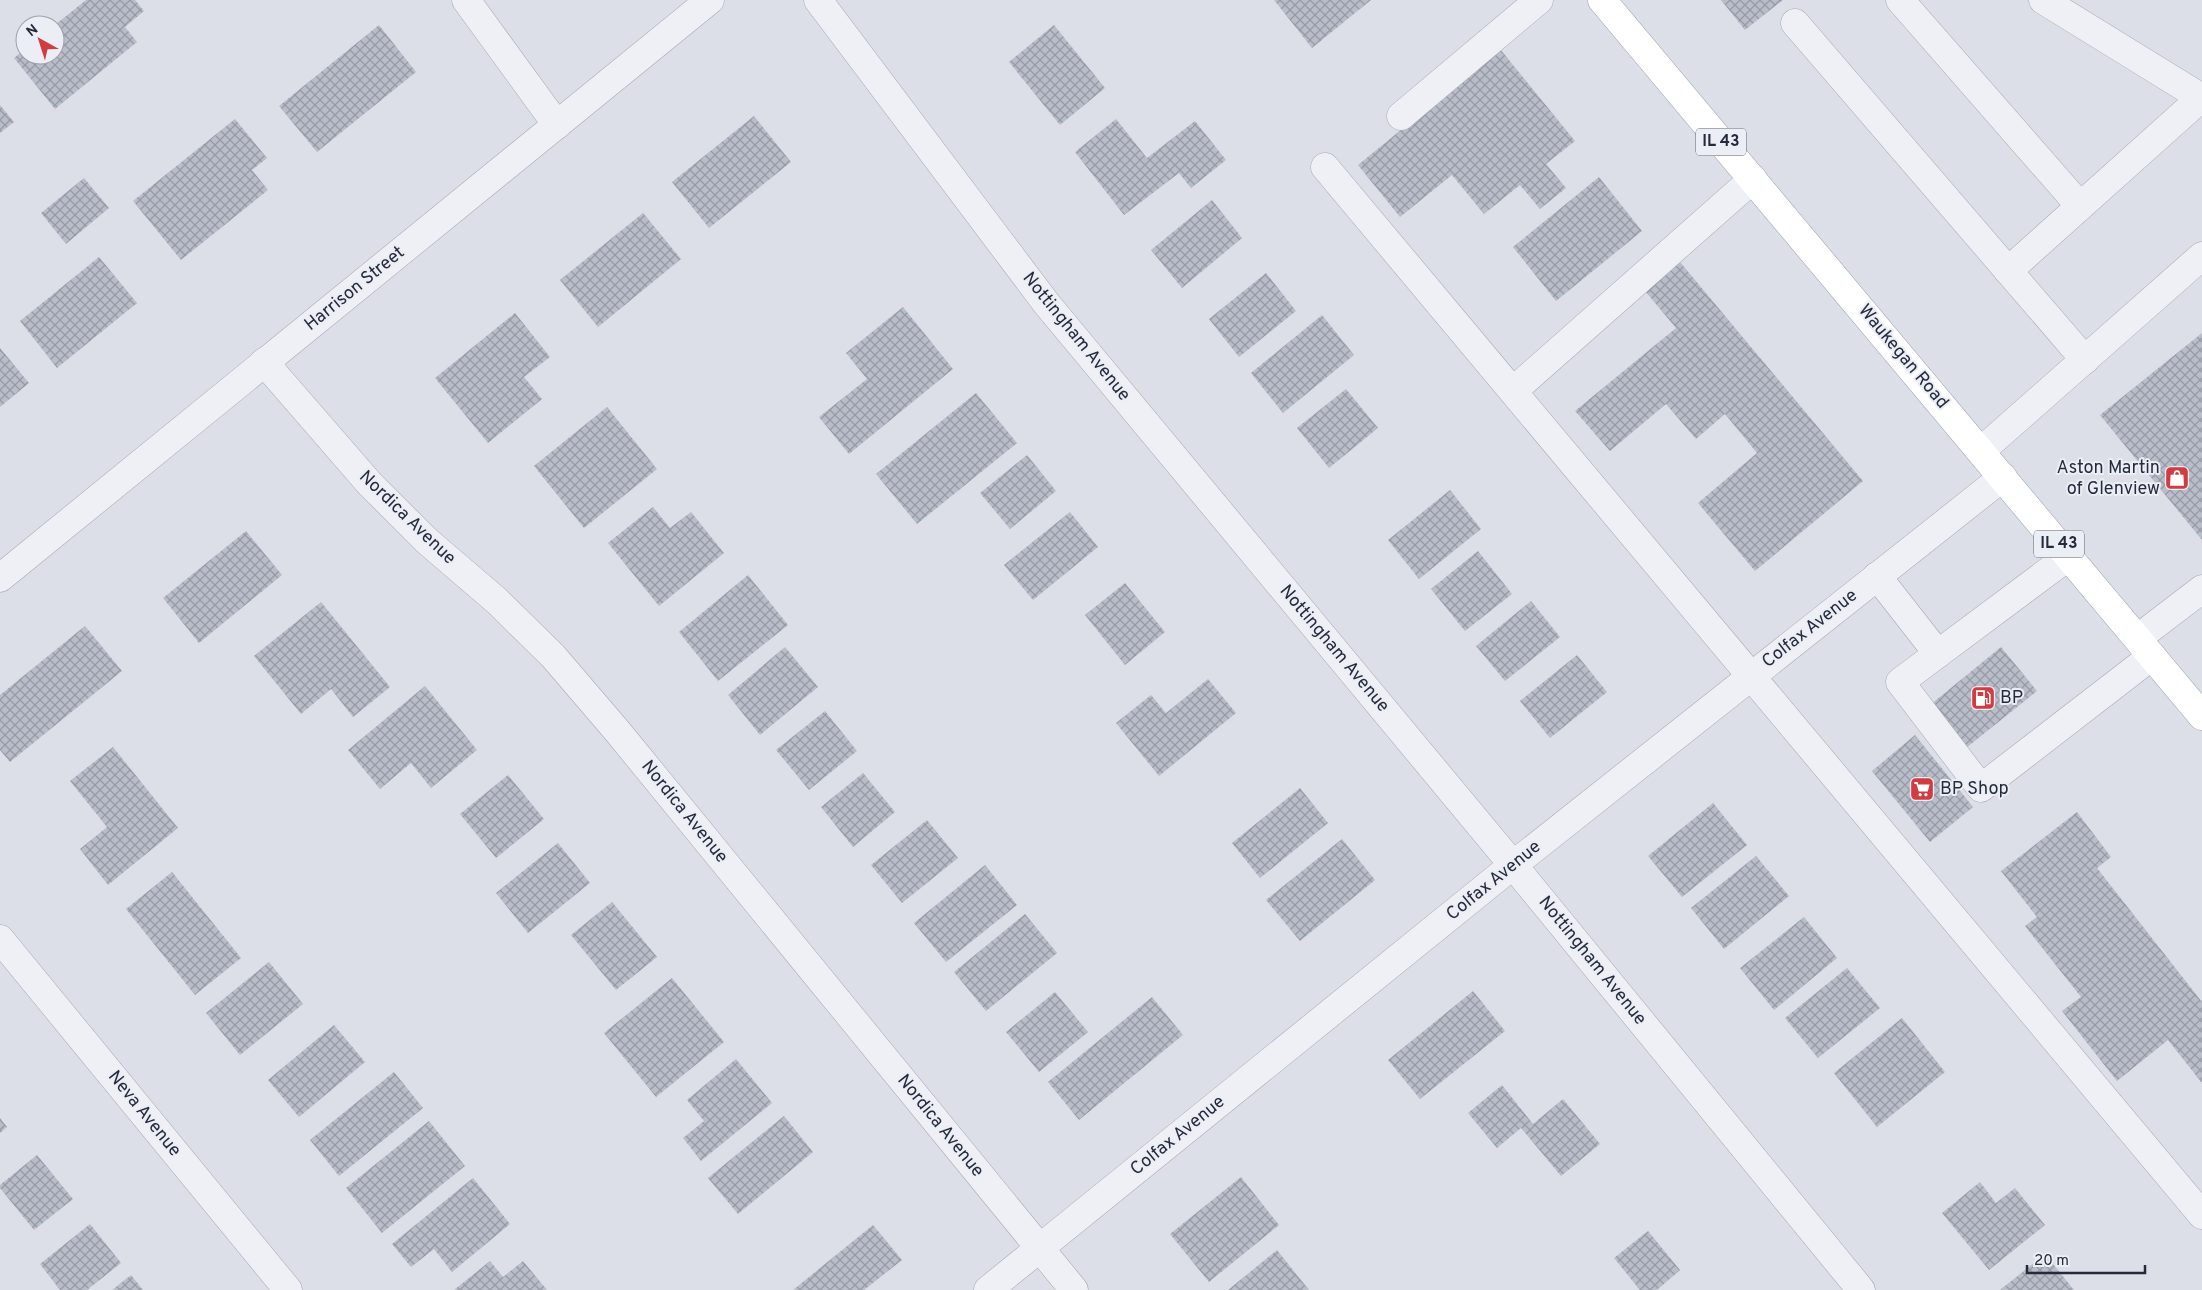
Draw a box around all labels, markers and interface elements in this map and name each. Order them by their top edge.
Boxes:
north arrow [15,15,65,65]
text: N [24,21,42,41]
road number: IL 43 [1696,128,1746,156]
street label: Harrison Street [300,242,410,336]
street label: Nottingham Avenue [1017,268,1135,406]
street label: Waukegan Road [1853,300,1953,414]
place label: Aston Martin of Glenview [2057,457,2160,501]
shop icon: Aston Martin of Glenview [2164,465,2190,491]
street label: Nordica Avenue [354,466,460,570]
road number: IL 43 [2034,530,2084,558]
street label: Nottingham Avenue [1274,580,1394,718]
street label: Colfax Avenue [1758,584,1862,674]
fuel station icon: BP [1970,685,1996,711]
place label: BP [2000,687,2023,710]
street label: Nordica Avenue [635,756,733,868]
supermarket icon: BP Shop [1909,776,1935,802]
place label: BP Shop [1940,778,2009,801]
street label: Colfax Avenue [1442,836,1546,926]
street label: Nottingham Avenue [1533,892,1651,1030]
street label: Neva Avenue [102,1066,186,1162]
street label: Nordica Avenue [891,1070,989,1182]
street label: Colfax Avenue [1126,1091,1230,1181]
scale bar [2027,1242,2144,1274]
text: 20 m [2034,1252,2069,1271]

